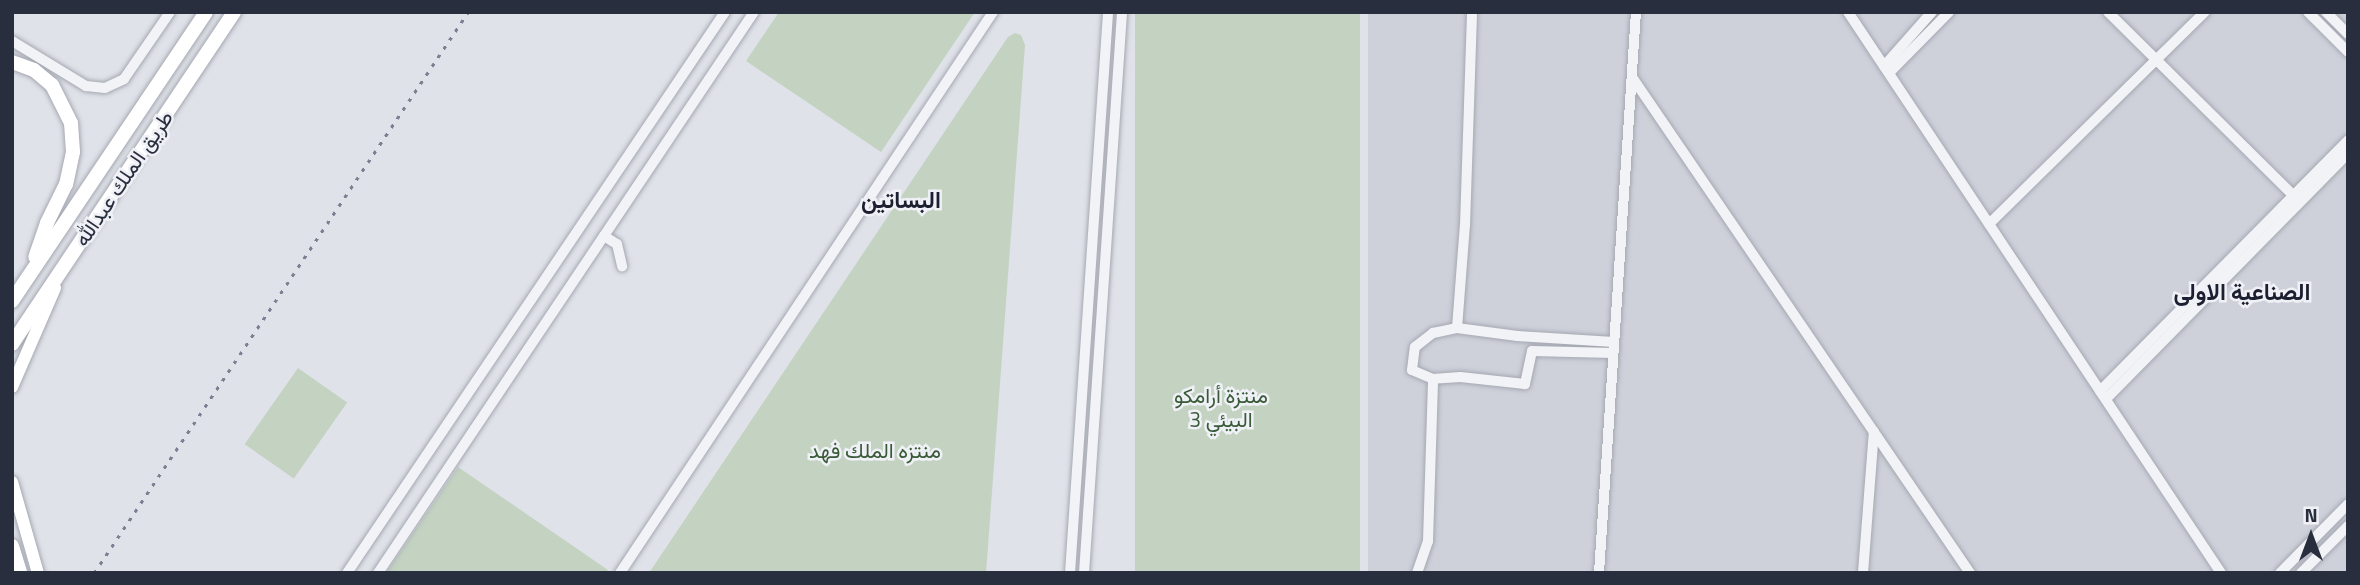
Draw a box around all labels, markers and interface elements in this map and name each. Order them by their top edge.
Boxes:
street label: طريق الملك عبدالله [68,105,178,251]
district label: البساتين [861,186,941,214]
district label: الصناعية الاولى [2174,278,2310,306]
park label: منتزة أرامكو البيئي 3 [1174,382,1268,432]
park label: منتزه الملك فهد [809,437,941,463]
text: N [2304,500,2318,529]
north arrow [2276,501,2346,571]

